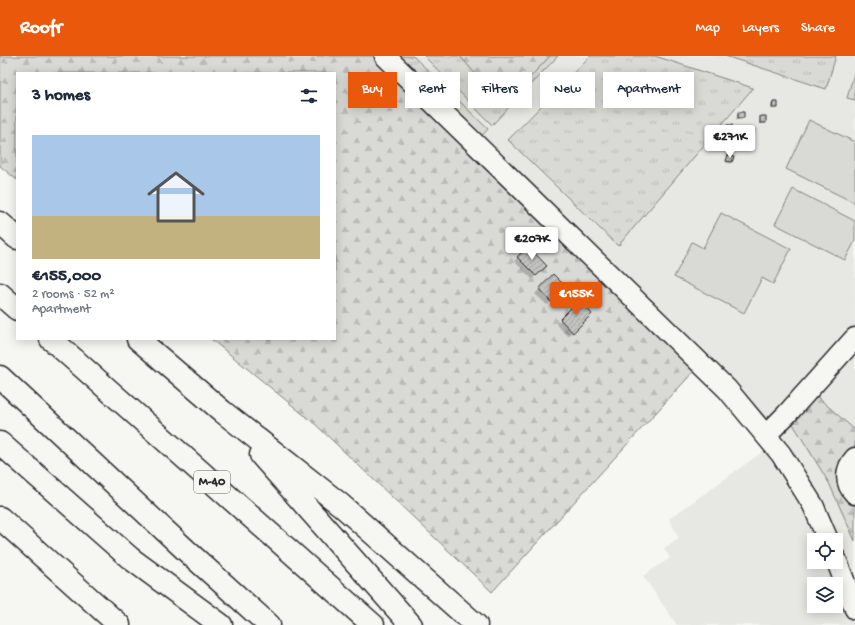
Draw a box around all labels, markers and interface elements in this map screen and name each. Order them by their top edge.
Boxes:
text: Roofr [20,17,62,40]
text: Map [696,20,720,37]
text: Layers [742,20,779,37]
text: Share [801,20,835,37]
chip: Buy [348,72,397,108]
chip: Rent [405,72,460,108]
chip: Filters [468,72,532,108]
chip: New [540,72,595,108]
chip: Apartment [603,72,694,108]
icon: filters [298,85,320,107]
text: 3 homes [32,86,90,106]
pin: €271K [702,125,758,159]
text: €271K [713,130,747,145]
icon: home [140,161,212,233]
pin: €207K [504,227,560,261]
text: €207K [514,232,550,247]
text: €155,000 [32,267,101,287]
pin: €155K [548,282,604,316]
text: 2 rooms · 52 m² [32,287,114,302]
text: €155K [559,287,593,302]
text: Apartment [32,302,91,317]
road number: M-40 [194,471,230,493]
map controls [807,533,843,613]
button: locate [807,533,843,569]
button: layers [807,577,843,613]

